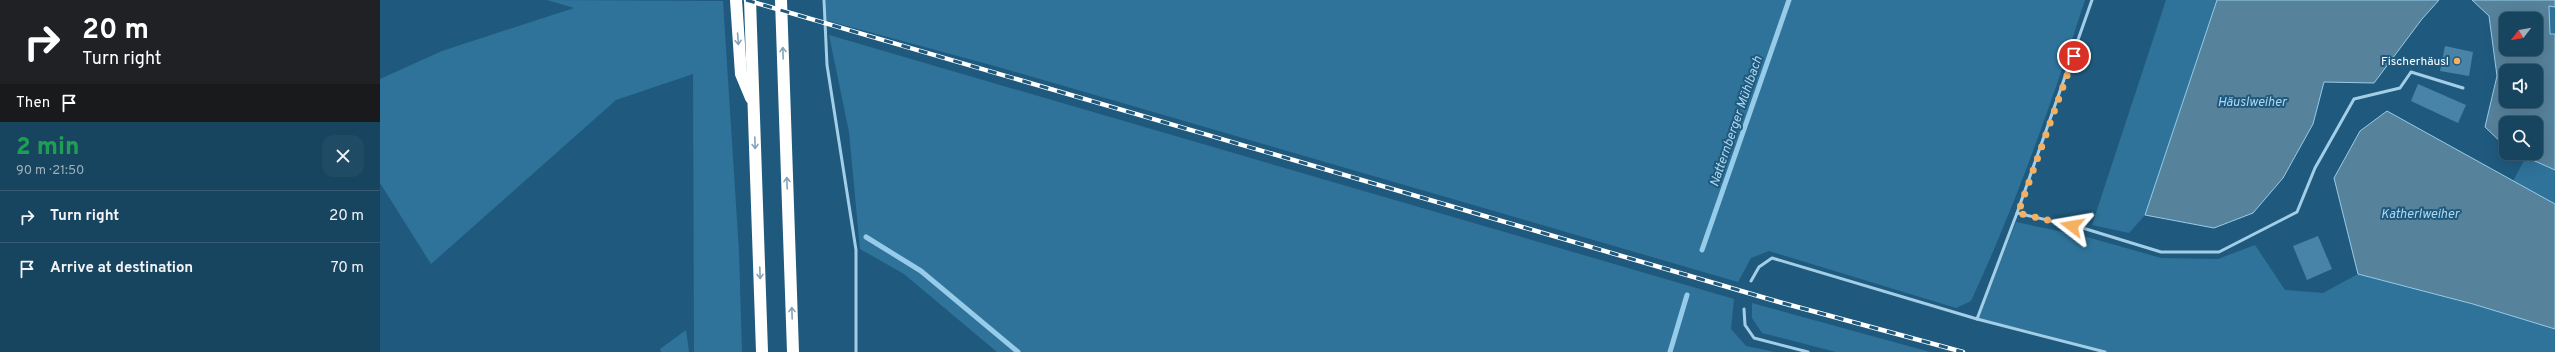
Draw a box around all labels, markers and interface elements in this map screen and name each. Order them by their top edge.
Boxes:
north arrow [2499,12,2543,56]
map controls [2499,12,2543,160]
text: 20 m [82,13,149,49]
icon: right [16,16,68,68]
one-way arrow [735,32,742,45]
pin [2057,39,2091,73]
icon: arrive [2063,45,2085,67]
one-way arrow [779,47,786,60]
text: Turn right [82,48,162,71]
water label: Natternberger Mühlbach [1707,54,1767,189]
place label: Fischerhäusl [2381,54,2449,70]
marker: Fischerhäusl [2452,56,2462,66]
button: sound [2499,64,2543,108]
icon: arrive [58,92,80,114]
text: Then [16,94,50,113]
water label: Häuslweiher [2218,95,2287,111]
button: search [2499,116,2543,160]
text: 2 min [16,133,80,163]
button: close [322,135,364,177]
one-way arrow [751,136,759,149]
text: 90 m · 21:50 [16,163,84,179]
one-way arrow [783,177,791,190]
position arrow [2051,205,2093,247]
icon: right [16,206,38,228]
text: Turn right [50,207,119,226]
text: 20 m [329,207,364,226]
water label: Katherlweiher [2381,207,2460,223]
icon: arrive [16,258,38,280]
text: Arrive at destination [50,259,193,278]
text: 70 m [331,259,364,278]
one-way arrow [756,266,763,279]
one-way arrow [788,307,796,320]

